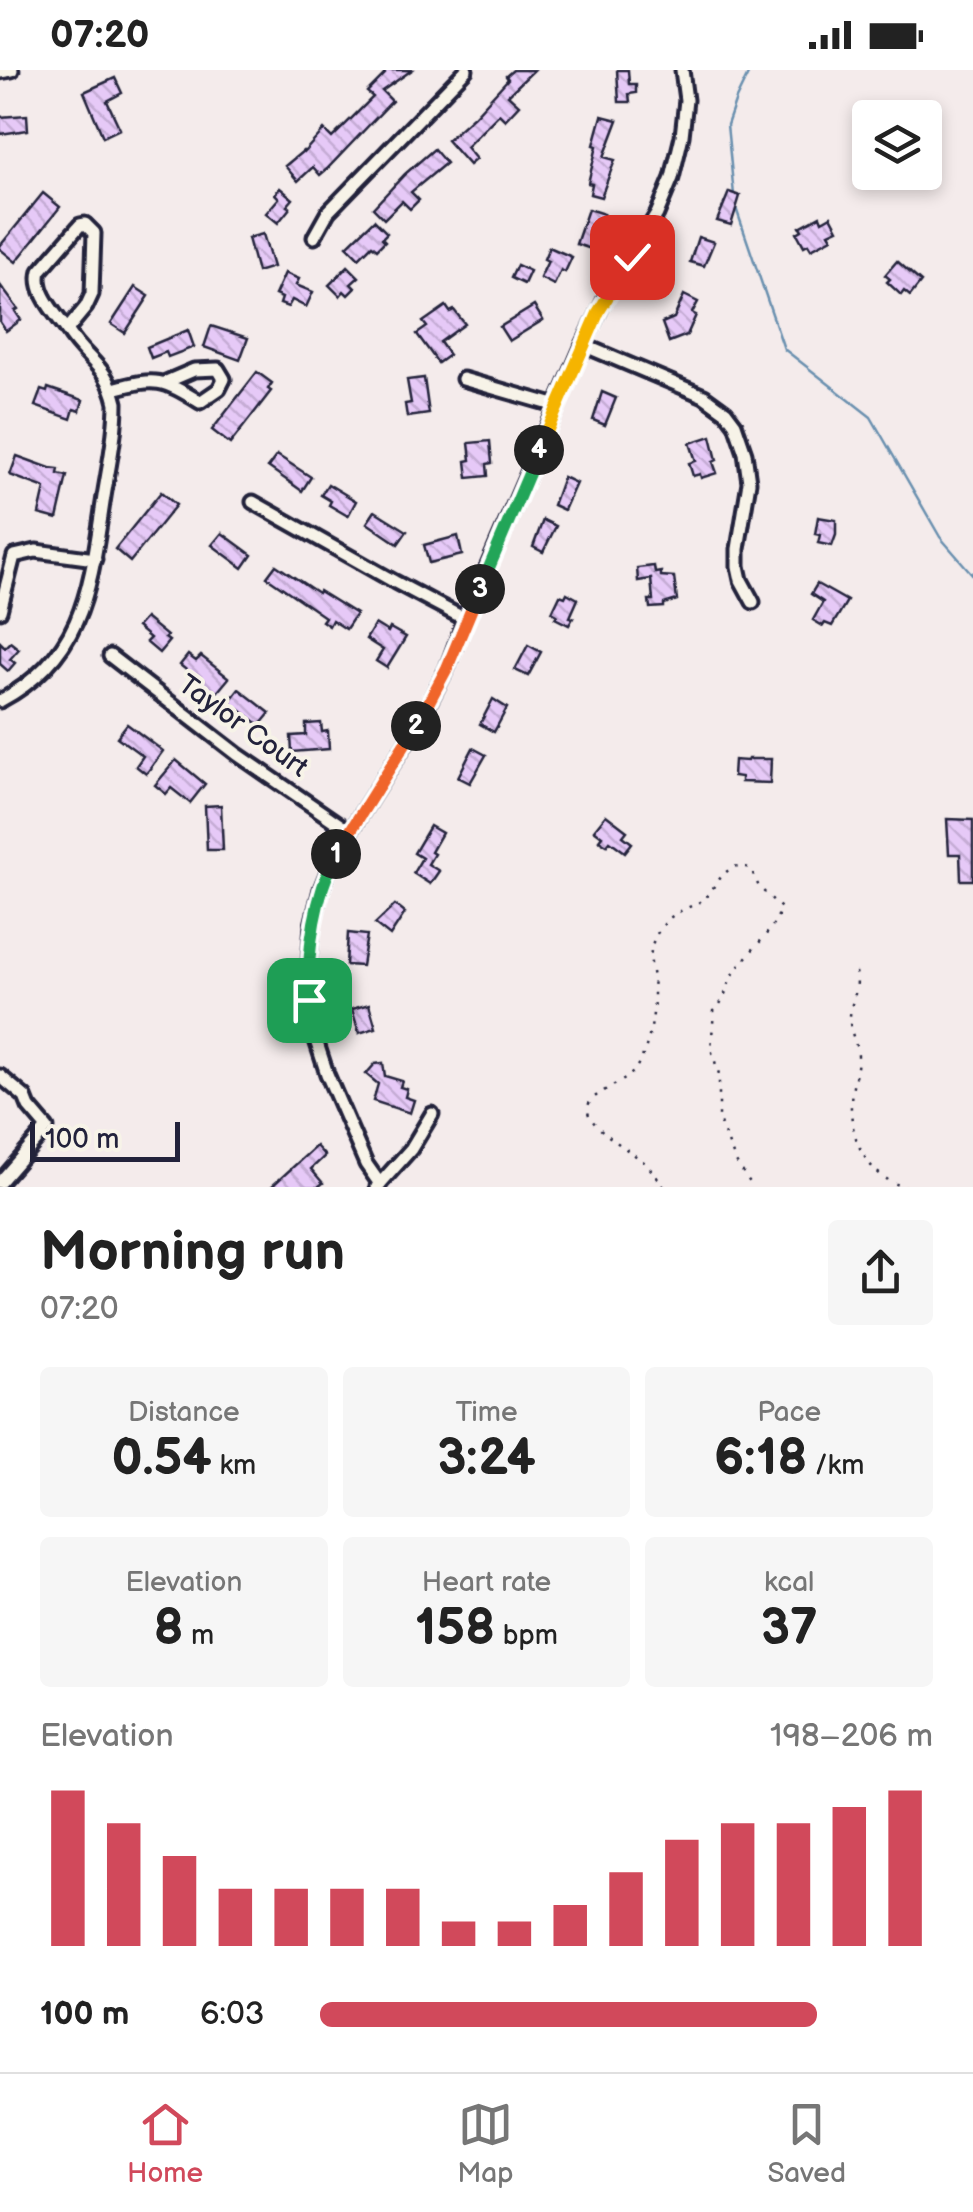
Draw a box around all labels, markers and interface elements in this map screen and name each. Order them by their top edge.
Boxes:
text: 07:20 [50,13,150,58]
map controls [852,100,942,190]
button: layers [852,100,942,190]
pin [590,215,675,300]
icon: check [605,230,660,285]
pin: 4 [514,425,564,475]
text: 4 [531,433,547,466]
pin: 3 [455,564,505,614]
text: 3 [472,572,488,605]
street label: Taylor Court [172,668,315,785]
pin: 2 [391,701,441,751]
text: 2 [408,709,424,742]
pin: 1 [311,829,361,879]
text: 1 [330,837,342,870]
pin [267,958,352,1043]
icon: arrive [282,973,337,1028]
scale bar [30,1117,180,1162]
text: 100 m [45,1123,119,1156]
text: Morning run [40,1219,345,1286]
button: share [828,1220,933,1325]
text: 07:20 [40,1290,119,1329]
text: Distance [128,1396,240,1429]
text: Time [455,1396,518,1429]
text: Pace [757,1396,821,1429]
text: 0.54 [111,1429,212,1489]
text: 3:24 [437,1429,536,1489]
text: 6:18 [714,1429,807,1489]
text: km [212,1449,256,1482]
text: /km [807,1449,864,1482]
text: Elevation [125,1566,242,1599]
text: Heart rate [422,1566,551,1599]
text: kcal [764,1566,814,1599]
text: 8 [153,1599,184,1659]
text: 158 [415,1599,495,1659]
text: 37 [761,1599,818,1659]
text: m [184,1619,214,1652]
text: bpm [495,1619,558,1652]
text: Elevation [40,1717,173,1756]
text: 198–206 m [770,1717,933,1756]
text: 100 m [40,1995,129,2034]
text: 6:03 [200,1995,265,2034]
tab: Home [127,2097,203,2190]
tab: Map [457,2097,513,2190]
tab: Saved [767,2097,846,2190]

